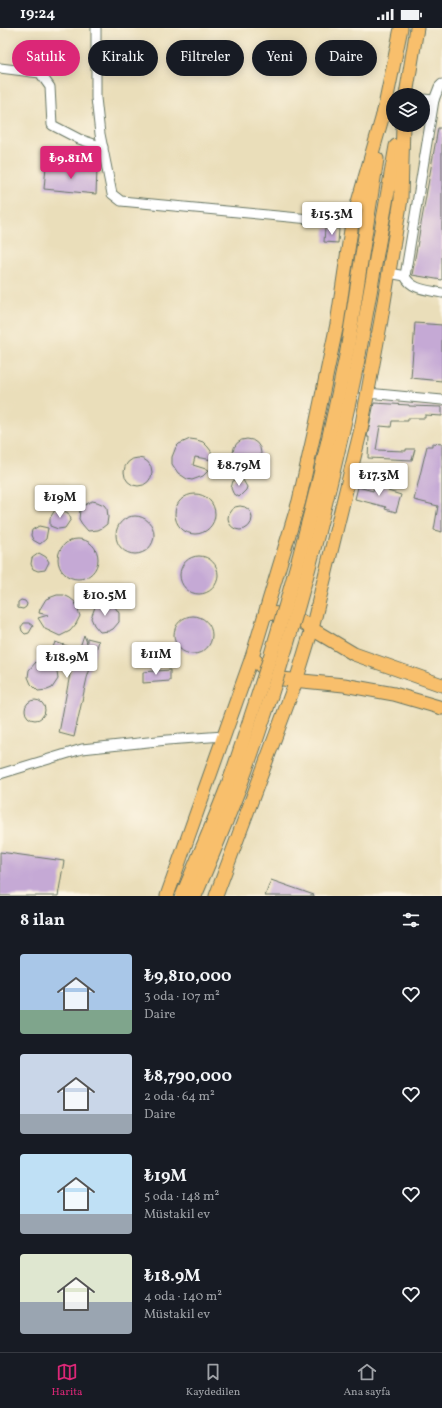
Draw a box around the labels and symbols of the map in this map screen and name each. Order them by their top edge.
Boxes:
pin: ₺9.81M [38,146,104,180]
pin: ₺15.3M [299,202,365,236]
pin: ₺8.79M [206,453,272,487]
pin: ₺17.3M [346,463,412,497]
pin: ₺19M [36,485,84,519]
pin: ₺10.5M [72,583,138,617]
pin: ₺11M [132,642,180,676]
pin: ₺18.9M [34,645,100,679]

